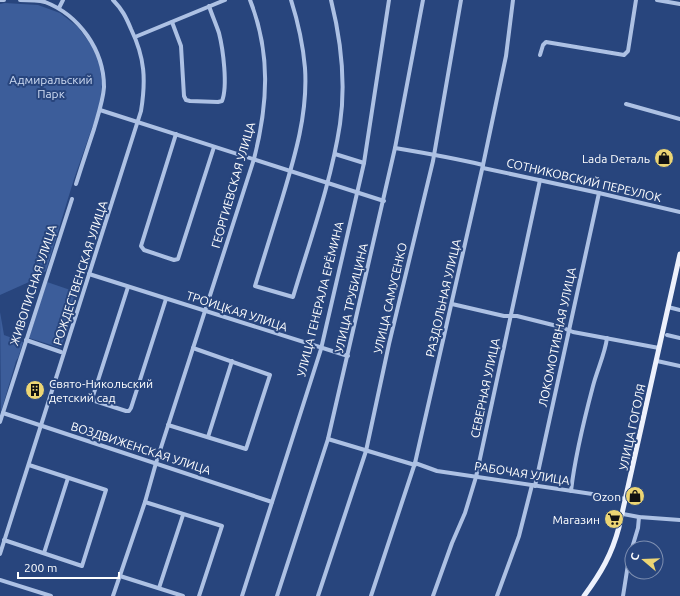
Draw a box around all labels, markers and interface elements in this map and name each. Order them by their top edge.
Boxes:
park label: Адмиральский Парк [9,73,93,100]
street label: ГЕОРГИЕВСКАЯ УЛИЦА [209,120,257,250]
shop icon: Lada Dеталь [653,147,675,169]
place label: Lada Dеталь [582,152,650,165]
street label: СОТНИКОВСКИЙ ПЕРЕУЛОК [505,156,663,204]
street label: РОЖДЕСТВЕНСКАЯ УЛИЦА [50,199,110,347]
street label: УЛИЦА ГЕНЕРАЛА ЕРЁМИНА [294,220,346,378]
street label: ЖИВОПИСНАЯ УЛИЦА [7,223,59,347]
street label: РАЗДОЛЬНАЯ УЛИЦА [423,238,463,358]
street label: УЛИЦА САМУСЕНКО [371,241,409,355]
street label: УЛИЦА ТРУБИЦИНА [332,242,370,354]
street label: ЛОКОМОТИВНАЯ УЛИЦА [536,266,578,408]
street label: ТРОИЦКАЯ УЛИЦА [185,289,289,334]
street label: СЕВЕРНАЯ УЛИЦА [468,337,502,439]
place label: Свято-Никольский детский сад [49,377,153,404]
building icon: Свято-Никольский детский сад [24,379,46,401]
street label: УЛИЦА ГОГОЛЯ [616,383,648,471]
street label: ВОЗДВИЖЕНСКАЯ УЛИЦА [69,419,213,477]
street label: РАБОЧАЯ УЛИЦА [473,459,571,487]
shop icon: Ozon [624,485,646,507]
place label: Ozon [592,490,621,503]
supermarket icon: Магазин [603,508,625,530]
place label: Магазин [553,513,600,526]
north arrow [624,540,664,580]
text: С [628,551,641,562]
scale bar [18,554,119,580]
text: 200 m [24,561,57,574]

